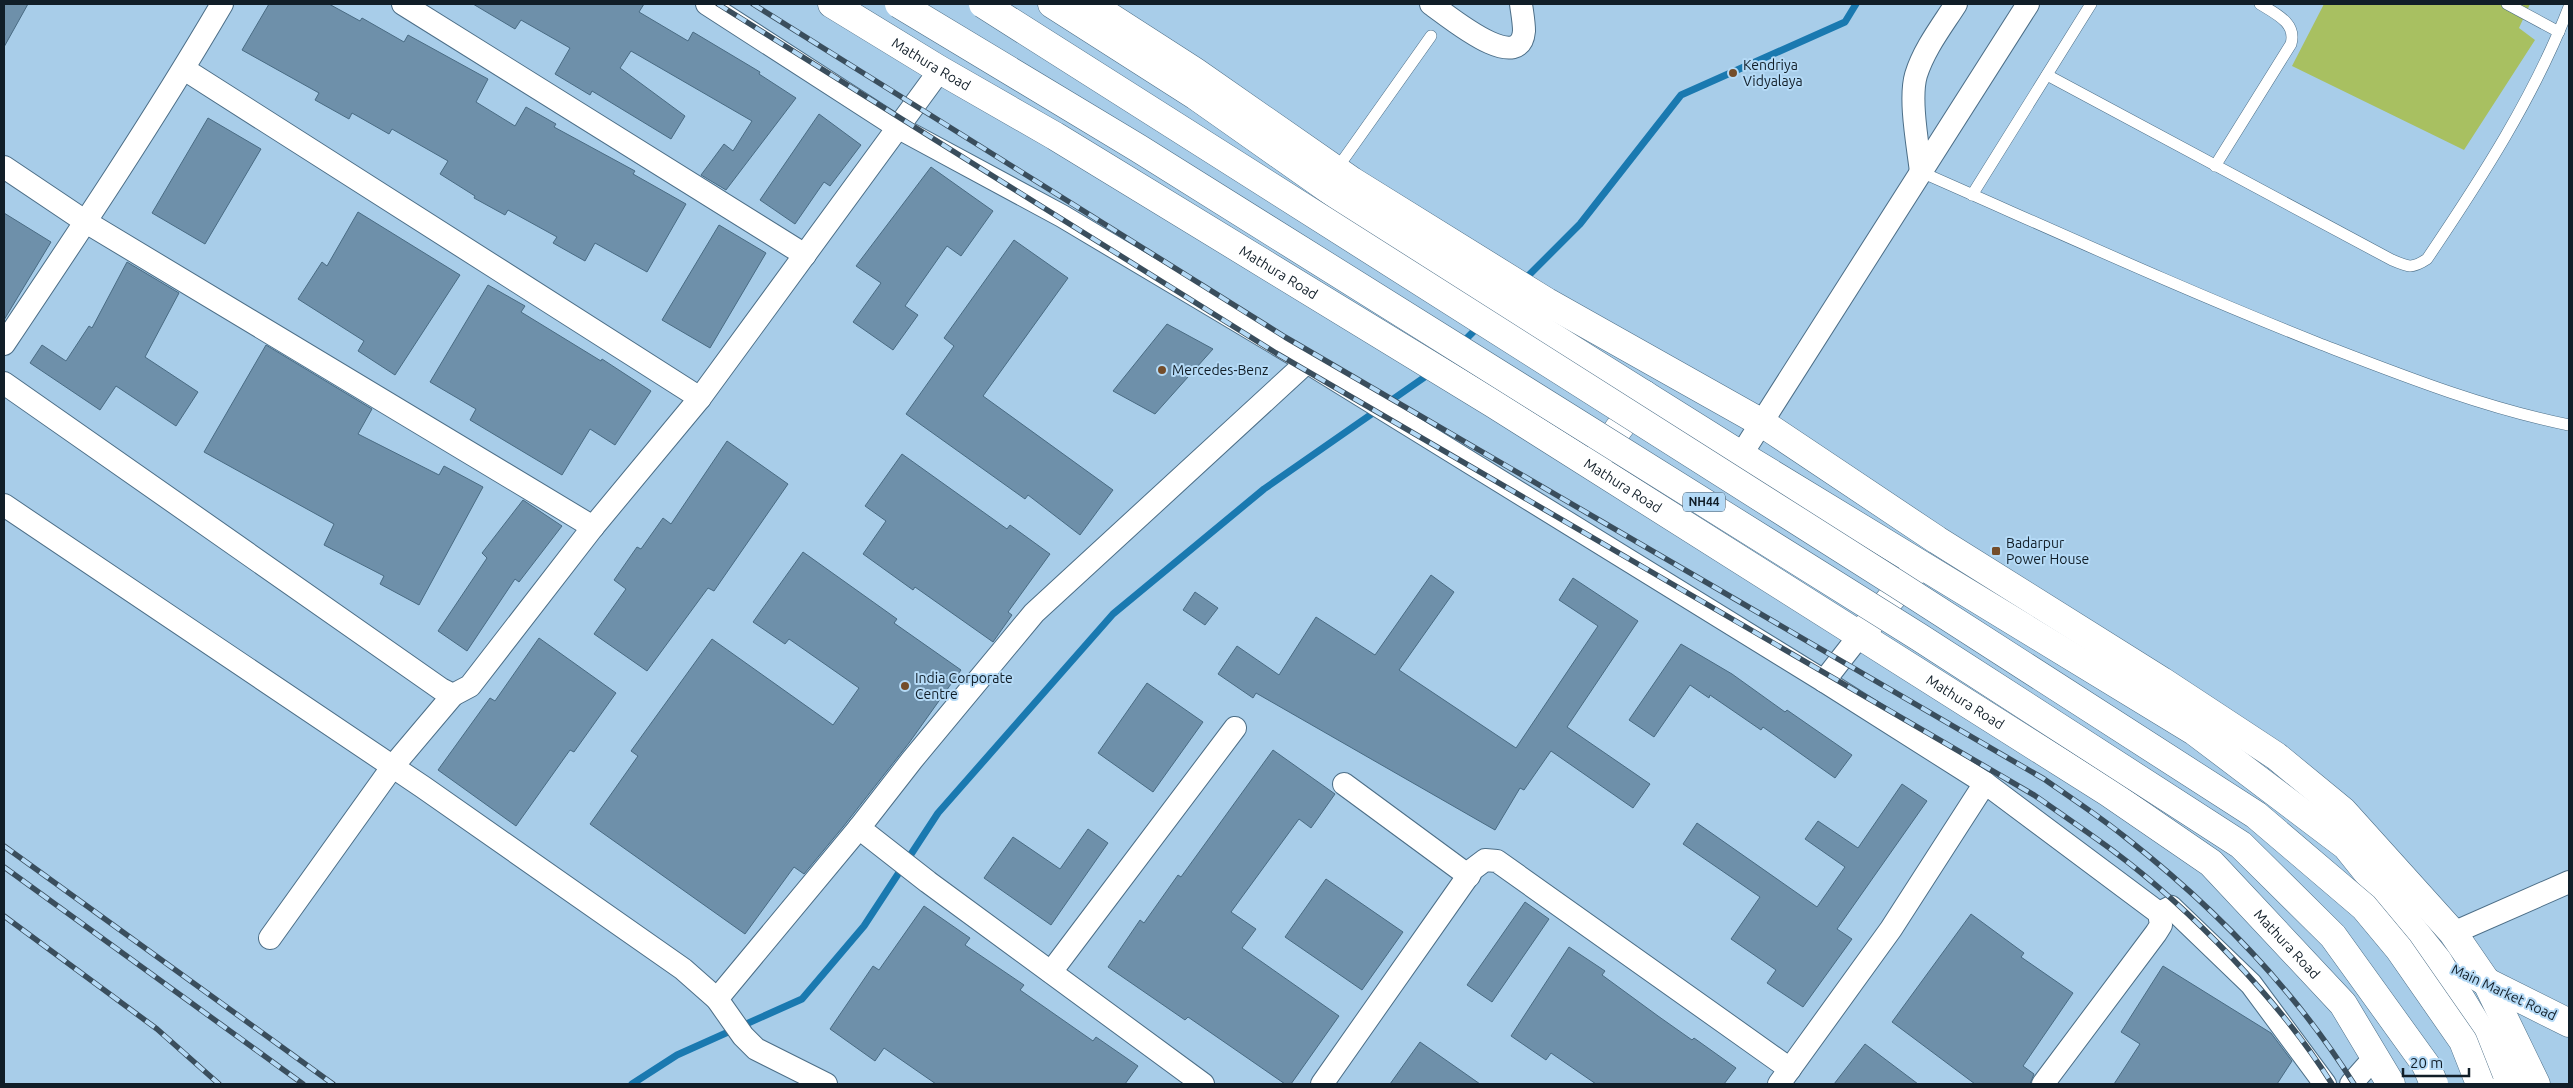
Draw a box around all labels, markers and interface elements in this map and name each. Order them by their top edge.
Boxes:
street label: Mathura Road [889,34,973,94]
place label: Kendriya Vidyalaya [1743,57,1803,89]
marker: Kendriya Vidyalaya [1727,67,1739,79]
street label: Mathura Road [1236,242,1321,302]
place label: Mercedes-Benz [1172,362,1268,378]
marker: Mercedes-Benz [1156,364,1168,376]
street label: Mathura Road [1581,455,1665,516]
road number: NH44 [1683,492,1725,512]
place label: Badarpur Power House [2006,535,2089,567]
marker: Badarpur Power House [1990,545,2002,557]
place label: India Corporate Centre [915,670,1013,702]
street label: Mathura Road [1923,671,2007,733]
marker: India Corporate Centre [899,680,911,692]
street label: Mathura Road [2251,906,2323,982]
street label: Main Market Road [2449,961,2559,1023]
scale bar [2403,1046,2469,1078]
text: 20 m [2410,1054,2443,1071]

